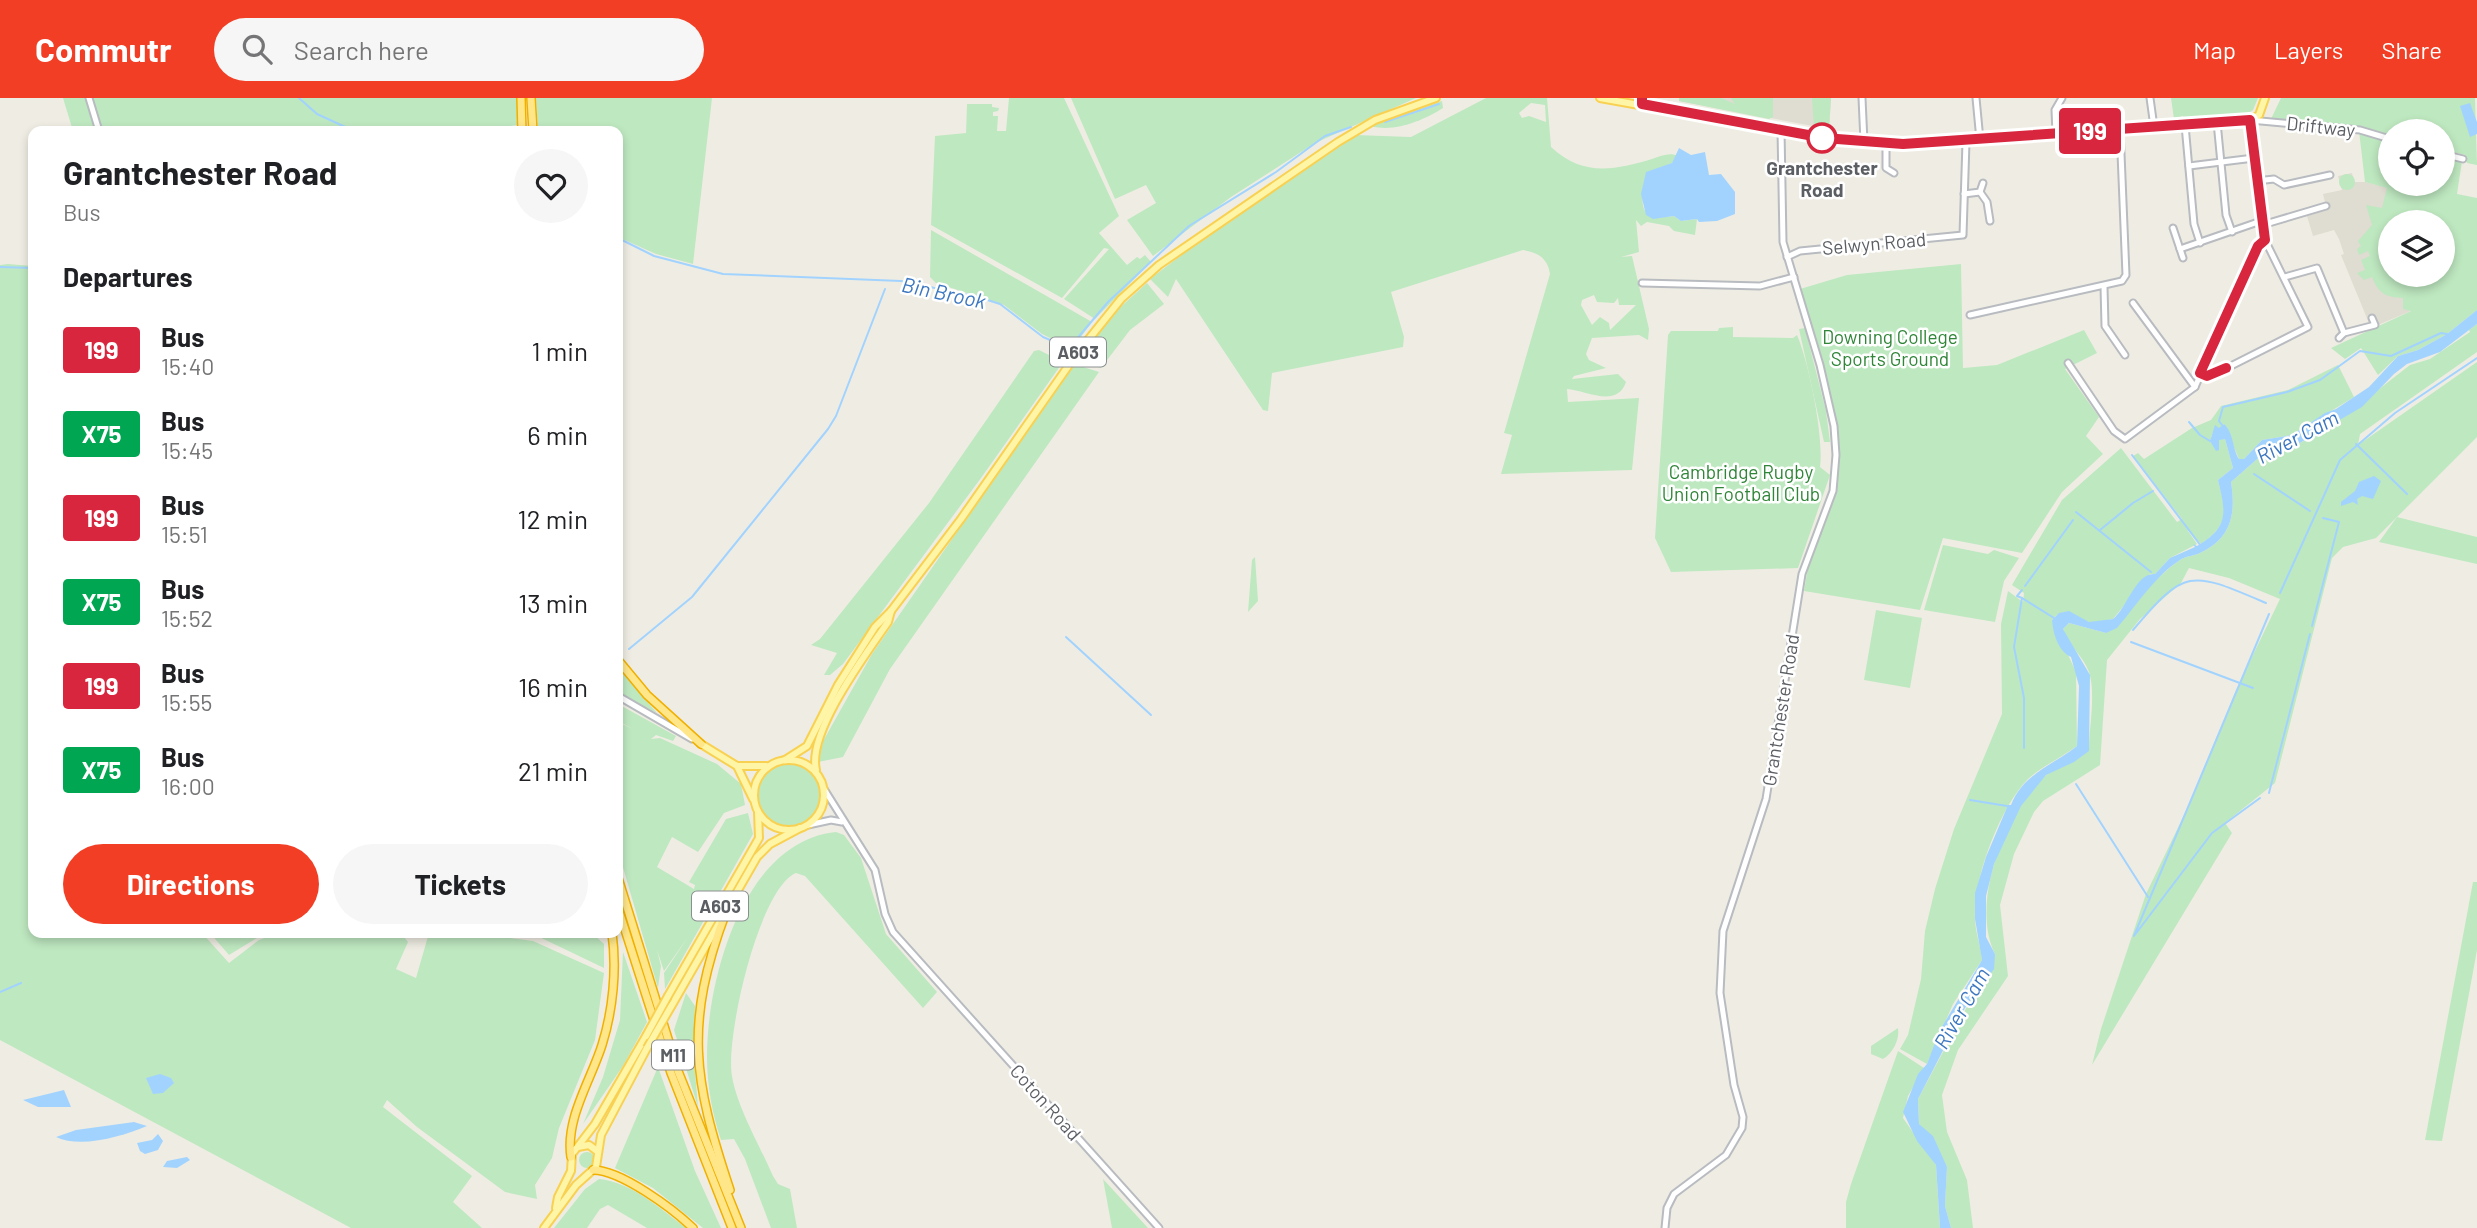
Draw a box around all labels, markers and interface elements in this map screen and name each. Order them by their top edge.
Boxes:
search box [214,18,704,81]
text: Commutr [35,29,172,69]
icon: search [238,30,276,68]
text: Search here [294,34,429,65]
text: Map [2193,35,2236,64]
text: Layers [2274,35,2343,64]
text: Share [2381,35,2442,64]
line badge: 199 [2050,108,2130,154]
street label: Driftway [2285,111,2357,141]
text: 199 [2073,116,2107,145]
map controls [2378,119,2455,287]
button: locate [2378,119,2455,196]
marker: Grantchester Road [1807,123,1837,153]
button: heart [514,149,588,223]
text: Grantchester Road [63,152,338,192]
place label: Grantchester Road [1766,156,1878,201]
text: Bus [63,198,101,226]
button: layers [2378,210,2455,287]
street label: Selwyn Road [1821,227,1927,259]
text: Departures [63,261,193,292]
water label: Bin Brook [900,271,989,313]
text: Bus [161,321,204,352]
park label: Downing College Sports Ground [1822,325,1958,370]
text: 199 [85,335,118,364]
text: 1 min [532,335,588,366]
road number: A603 [1050,338,1106,366]
text: 15:40 [161,352,214,380]
water label: River Cam [2252,404,2342,468]
text: Bus [161,405,204,436]
text: X75 [82,419,121,448]
text: 6 min [527,419,588,450]
text: 15:45 [161,436,213,464]
park label: Cambridge Rugby Union Football Club [1662,460,1820,505]
text: Bus [161,489,204,520]
text: 199 [85,503,118,532]
text: 12 min [518,503,588,534]
text: 15:51 [161,520,208,548]
text: Bus [161,573,204,604]
text: X75 [82,587,121,616]
text: 13 min [518,587,588,618]
text: 15:52 [161,604,213,632]
street label: Grantchester Road [1757,632,1803,788]
text: Bus [161,657,204,688]
text: 199 [85,671,118,700]
text: 16 min [518,671,588,702]
text: 15:55 [161,688,212,716]
text: Bus [161,741,204,772]
text: X75 [82,755,121,784]
text: 21 min [518,755,588,786]
text: 16:00 [161,772,215,800]
button: Directions [63,844,319,924]
button: Tickets [333,844,588,924]
road number: A603 [692,892,748,920]
water label: River Cam [1928,963,1994,1053]
road number: M11 [652,1040,694,1070]
street label: Coton Road [1006,1059,1086,1145]

